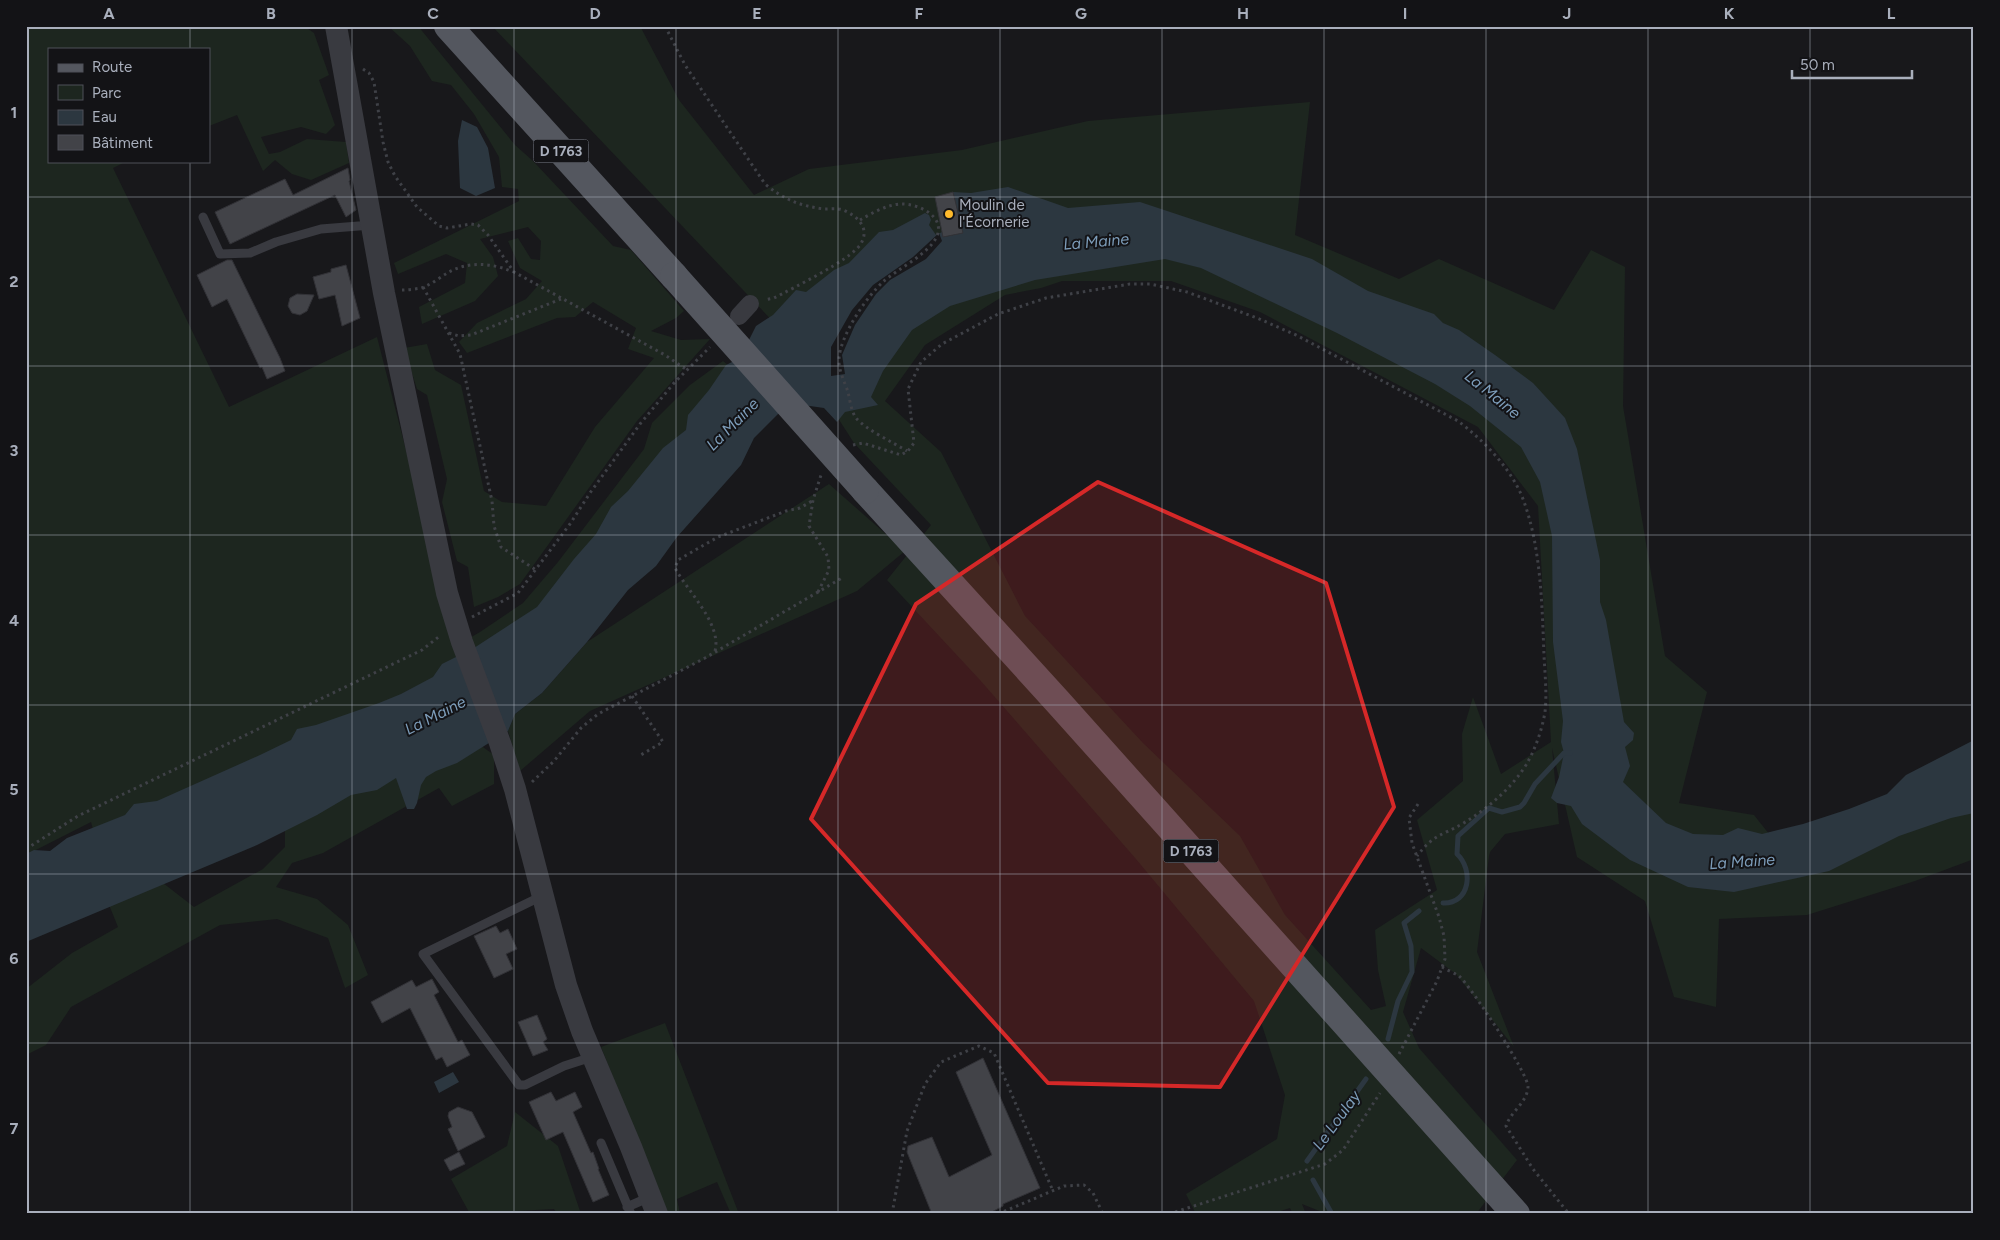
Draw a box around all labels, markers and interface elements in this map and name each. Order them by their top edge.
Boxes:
text: A [103,4,115,23]
text: B [266,4,276,23]
text: C [427,4,439,23]
text: D [589,4,601,23]
text: E [752,4,762,23]
text: F [915,4,924,23]
text: G [1075,4,1087,23]
text: H [1237,4,1249,23]
text: I [1403,4,1407,23]
text: J [1563,4,1571,23]
text: K [1724,4,1735,23]
text: L [1887,4,1896,23]
legend [48,48,210,162]
scale bar [1792,48,1912,80]
text: 50 m [1800,56,1835,74]
text: Route [92,58,132,76]
text: Parc [92,84,121,102]
text: 1 [11,103,17,122]
text: Eau [92,108,117,126]
text: Bâtiment [92,134,153,152]
road number: D 1763 [534,140,588,162]
place label: Moulin de l'Écornerie [959,196,1029,231]
marker: Moulin de l'Écornerie [943,208,955,220]
water label: La Maine [1062,229,1130,254]
text: 2 [9,272,19,291]
water label: La Maine [1461,366,1524,423]
water label: La Maine [702,394,763,454]
text: 3 [10,441,19,460]
text: 4 [9,611,19,630]
water label: La Maine [402,692,469,739]
text: 5 [9,780,19,799]
road number: D 1763 [1164,839,1218,862]
water label: La Maine [1708,850,1776,873]
text: 6 [9,949,19,968]
water label: Le Loulay [1308,1086,1365,1154]
text: 7 [10,1119,19,1138]

